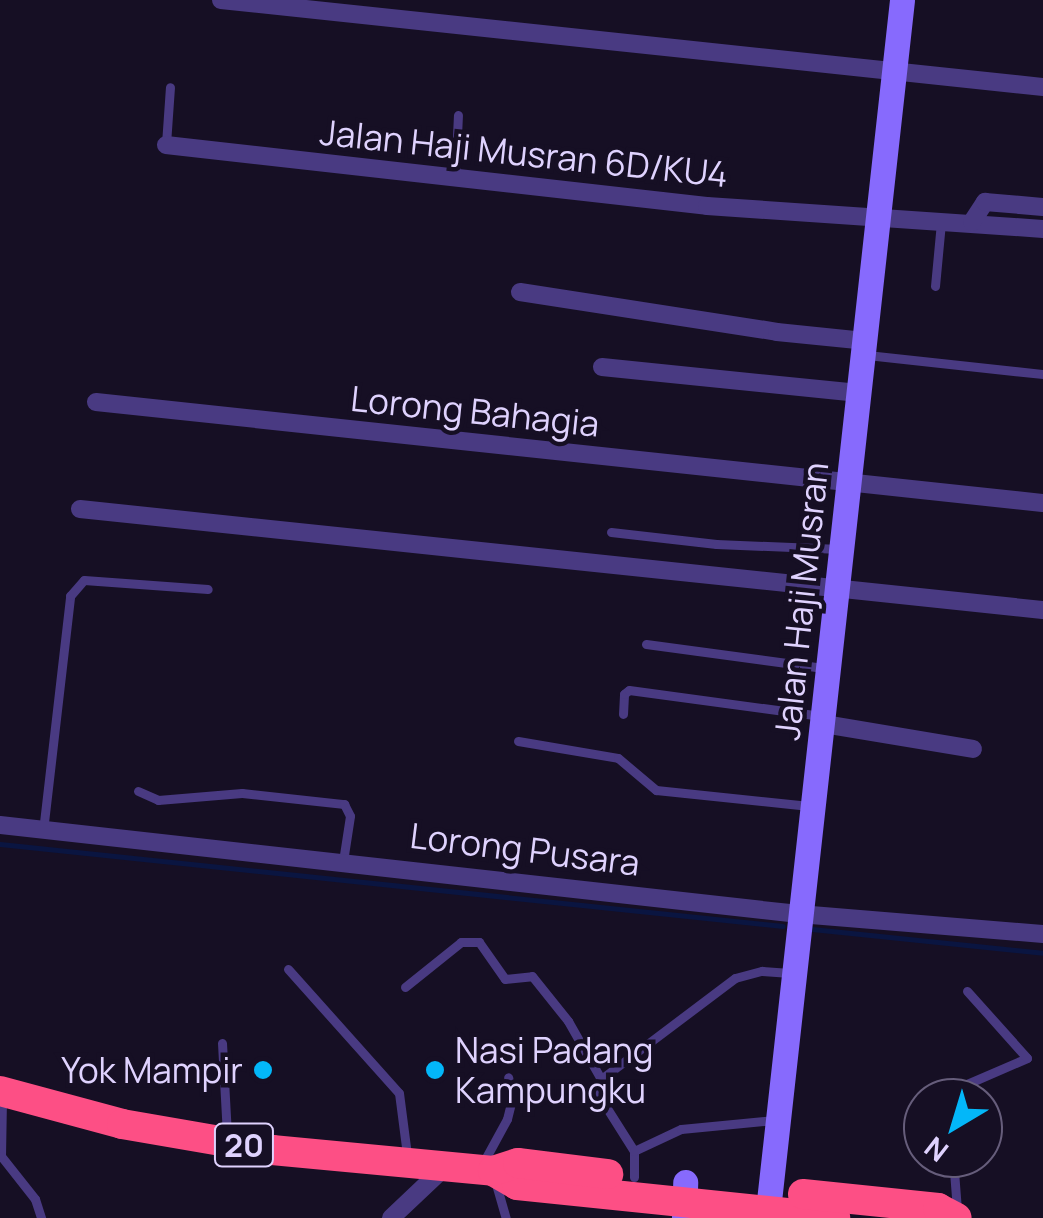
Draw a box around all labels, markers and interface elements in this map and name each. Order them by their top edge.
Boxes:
street label: Jalan Haji Musran 6D/KU4 [318,111,730,195]
street label: Lorong Bahagia [349,377,601,445]
street label: Jalan Haji Musran [766,460,836,742]
street label: Lorong Pusara [408,814,642,884]
place label: Nasi Padang Kampungku [455,1029,653,1111]
place label: Yok Mampir [61,1049,243,1091]
marker: Yok Mampir [252,1059,274,1081]
marker: Nasi Padang Kampungku [424,1059,446,1081]
north arrow [903,1078,1003,1178]
road number: 20 [212,1118,276,1172]
text: N [916,1129,955,1171]

